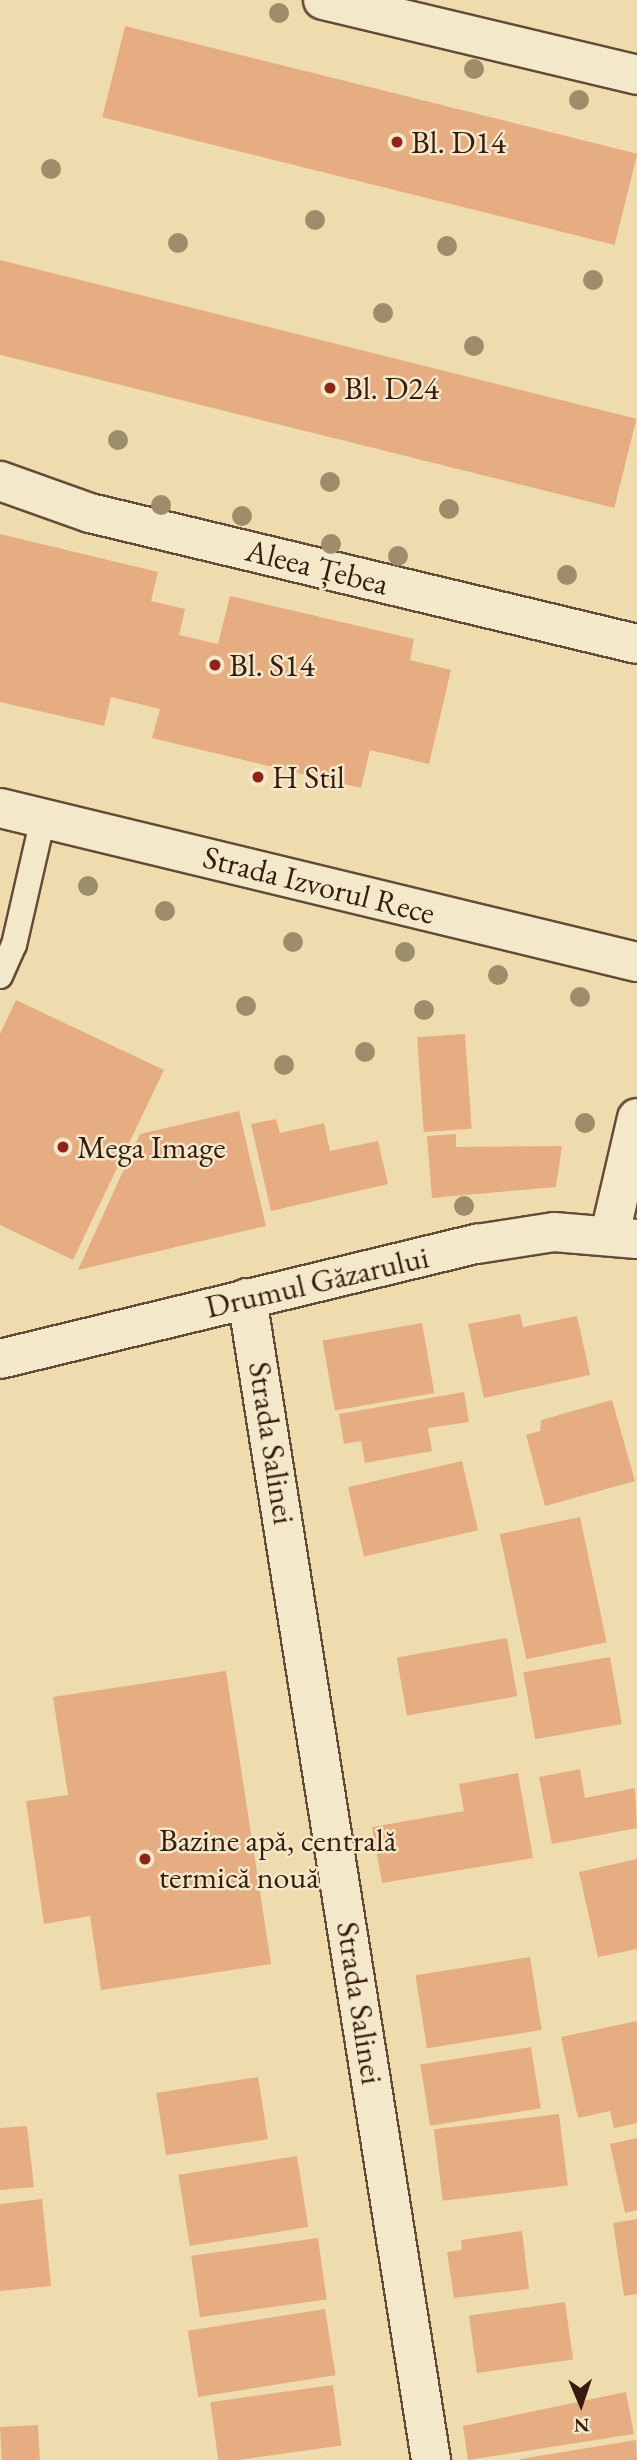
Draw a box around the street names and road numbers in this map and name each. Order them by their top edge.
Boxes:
street label: Aleea Țebea [242,531,392,603]
street label: Strada Izvorul Rece [199,838,439,932]
street label: Drumul Găzarului [202,1238,432,1326]
street label: Strada Salinei [240,1359,304,1527]
street label: Strada Salinei [328,1919,392,2087]

